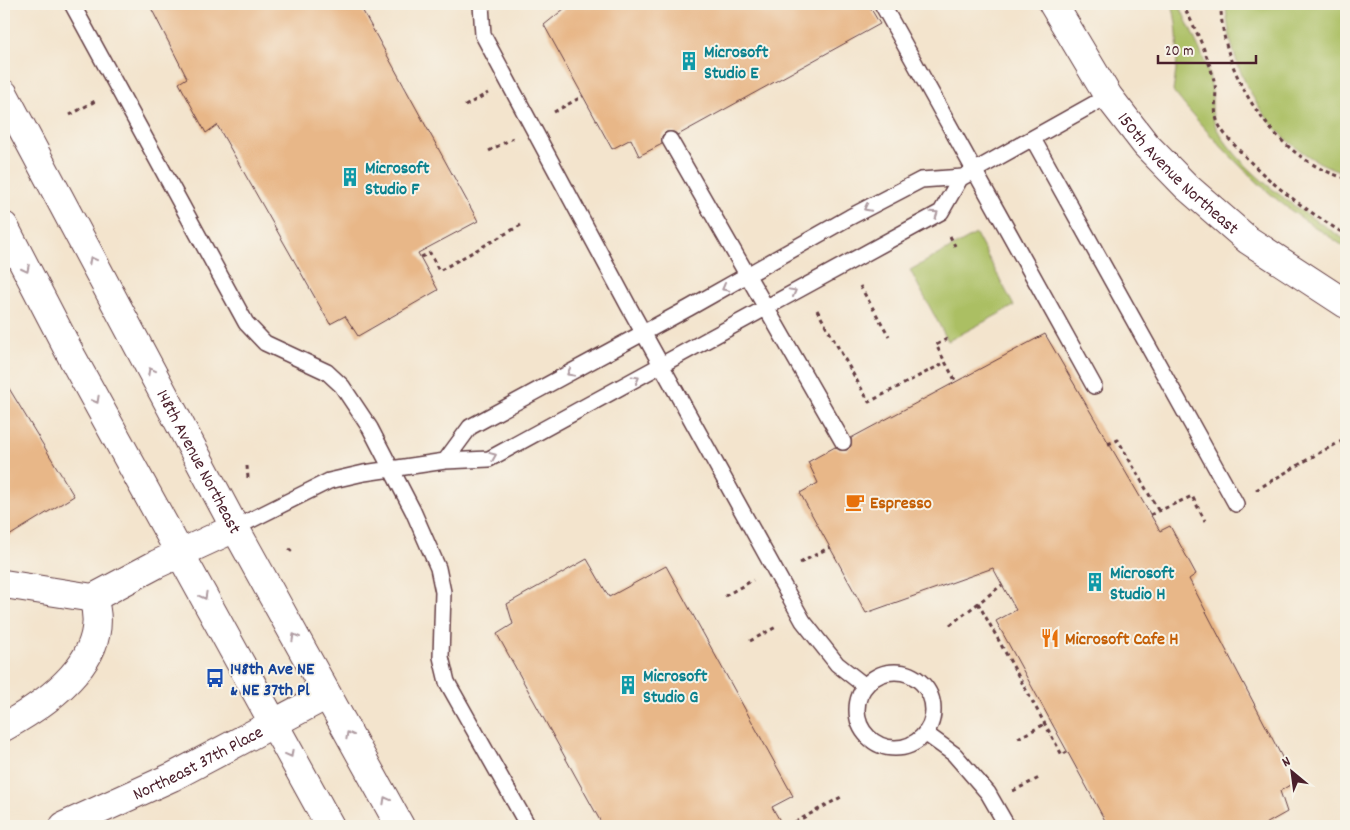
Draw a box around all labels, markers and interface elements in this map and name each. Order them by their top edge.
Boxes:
scale bar [1158,32,1255,64]
place label: Microsoft Studio E [704,41,769,87]
text: 20 m [1165,41,1193,63]
building icon: Microsoft Studio E [678,50,700,72]
street label: 150th Avenue Northeast [1110,108,1244,242]
place label: Microsoft Studio F [365,157,430,203]
building icon: Microsoft Studio F [339,166,361,188]
one-way arrow [863,202,872,212]
one-way arrow [929,211,939,220]
one-way arrow [88,256,98,265]
one-way arrow [20,264,30,273]
one-way arrow [721,282,730,292]
one-way arrow [788,289,797,299]
one-way arrow [147,367,157,376]
one-way arrow [566,367,575,377]
one-way arrow [630,375,639,385]
street label: 148th Avenue Northeast [149,386,246,539]
one-way arrow [89,395,99,404]
one-way arrow [488,452,497,463]
cafe icon: Espresso [844,491,866,513]
place label: Espresso [870,492,932,517]
place label: Microsoft Studio H [1110,562,1175,608]
building icon: Microsoft Studio H [1084,571,1106,593]
one-way arrow [198,590,208,599]
restaurant icon: Microsoft Cafe H [1039,627,1061,649]
place label: Microsoft Cafe H [1065,628,1178,653]
one-way arrow [291,633,301,642]
place label: 148th Ave NE & NE 37th Pl [230,658,315,704]
place label: Microsoft Studio G [643,665,708,711]
bus stop icon: 148th Ave NE & NE 37th Pl [204,667,226,689]
building icon: Microsoft Studio G [617,674,639,696]
street label: Northeast 37th Place [129,721,268,808]
one-way arrow [345,731,355,740]
one-way arrow [284,748,294,757]
north arrow [1268,748,1318,798]
text: N [1279,752,1295,773]
one-way arrow [382,797,392,806]

